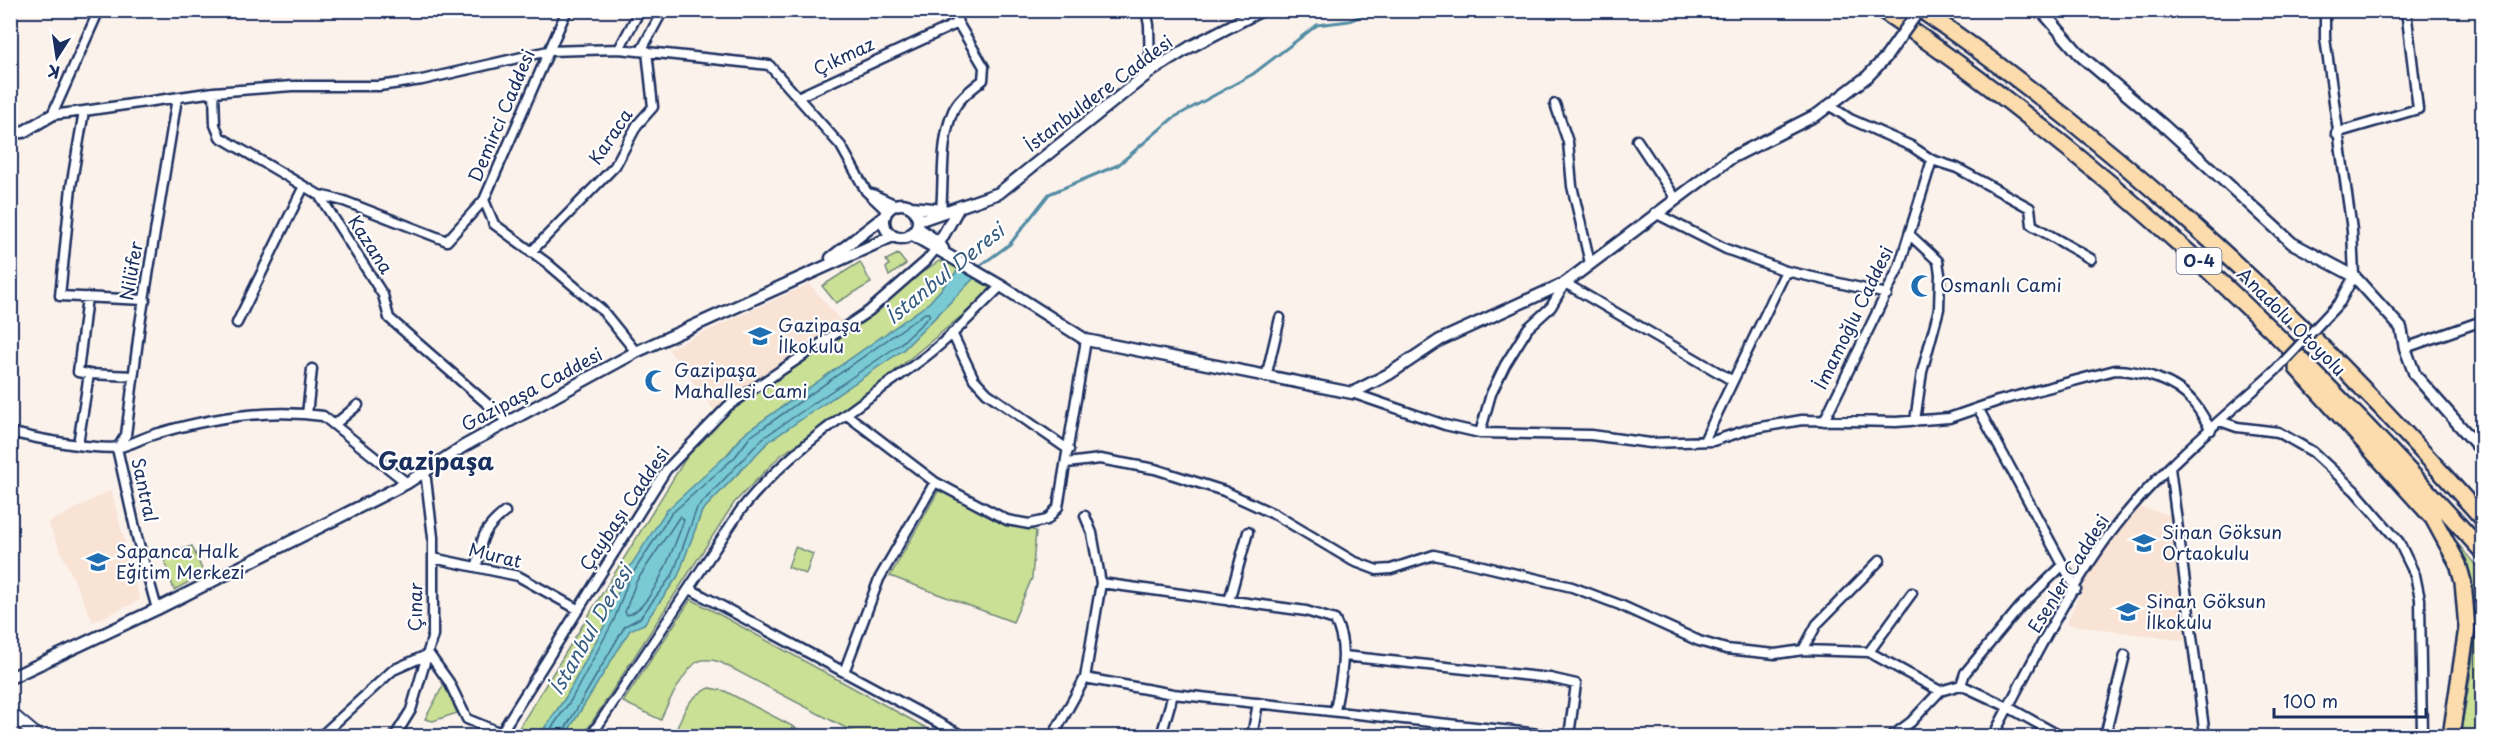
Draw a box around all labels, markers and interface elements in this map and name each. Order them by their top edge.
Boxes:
north arrow [27,27,87,87]
street label: İstanbuldere Caddesi [1018,28,1178,158]
street label: Çıkmaz [808,30,879,82]
street label: Demirci Caddesi [460,45,541,186]
text: K [45,60,62,86]
street label: Karaca [581,102,639,170]
street label: Kazana [342,210,401,279]
water label: İstanbul Deresi [878,214,1013,331]
street label: Nilüfer [112,238,149,302]
street label: İmamoğlu Caddesi [1806,241,1899,394]
road number: O-4 [2176,248,2222,274]
street label: Anadolu Otoyolu [2231,260,2353,382]
place label: Osmanlı Cami [1940,271,2062,298]
mosque icon: Osmanlı Cami [1909,273,1935,299]
place label: Gazipaşa İlkokulu [778,311,861,359]
school or university icon: Gazipaşa İlkokulu [747,323,773,349]
street label: Gazipaşa Caddesi [456,340,607,437]
place label: Gazipaşa Mahallesi Cami [674,356,808,404]
mosque icon: Gazipaşa Mahallesi Cami [643,368,669,394]
street label: Çaybaşı Caddesi [572,441,675,576]
district label: Gazipaşa [378,442,494,478]
street label: Santral [125,455,165,524]
street label: Esenler Caddesi [2020,509,2115,638]
place label: Sinan Göksun Ortaokulu [2162,518,2282,566]
school or university icon: Sinan Göksun Ortaokulu [2131,530,2157,556]
street label: Murat [466,535,525,574]
place label: Sapanca Halk Eğitim Merkezi [116,537,245,585]
school or university icon: Sapanca Halk Eğitim Merkezi [85,549,111,575]
water label: İstanbul Deresi [541,556,641,700]
street label: Çınar [401,581,428,632]
place label: Sinan Göksun İlkokulu [2146,587,2266,635]
school or university icon: Sinan Göksun İlkokulu [2115,599,2141,625]
scale bar [2274,681,2426,719]
text: 100 m [2283,687,2338,714]

